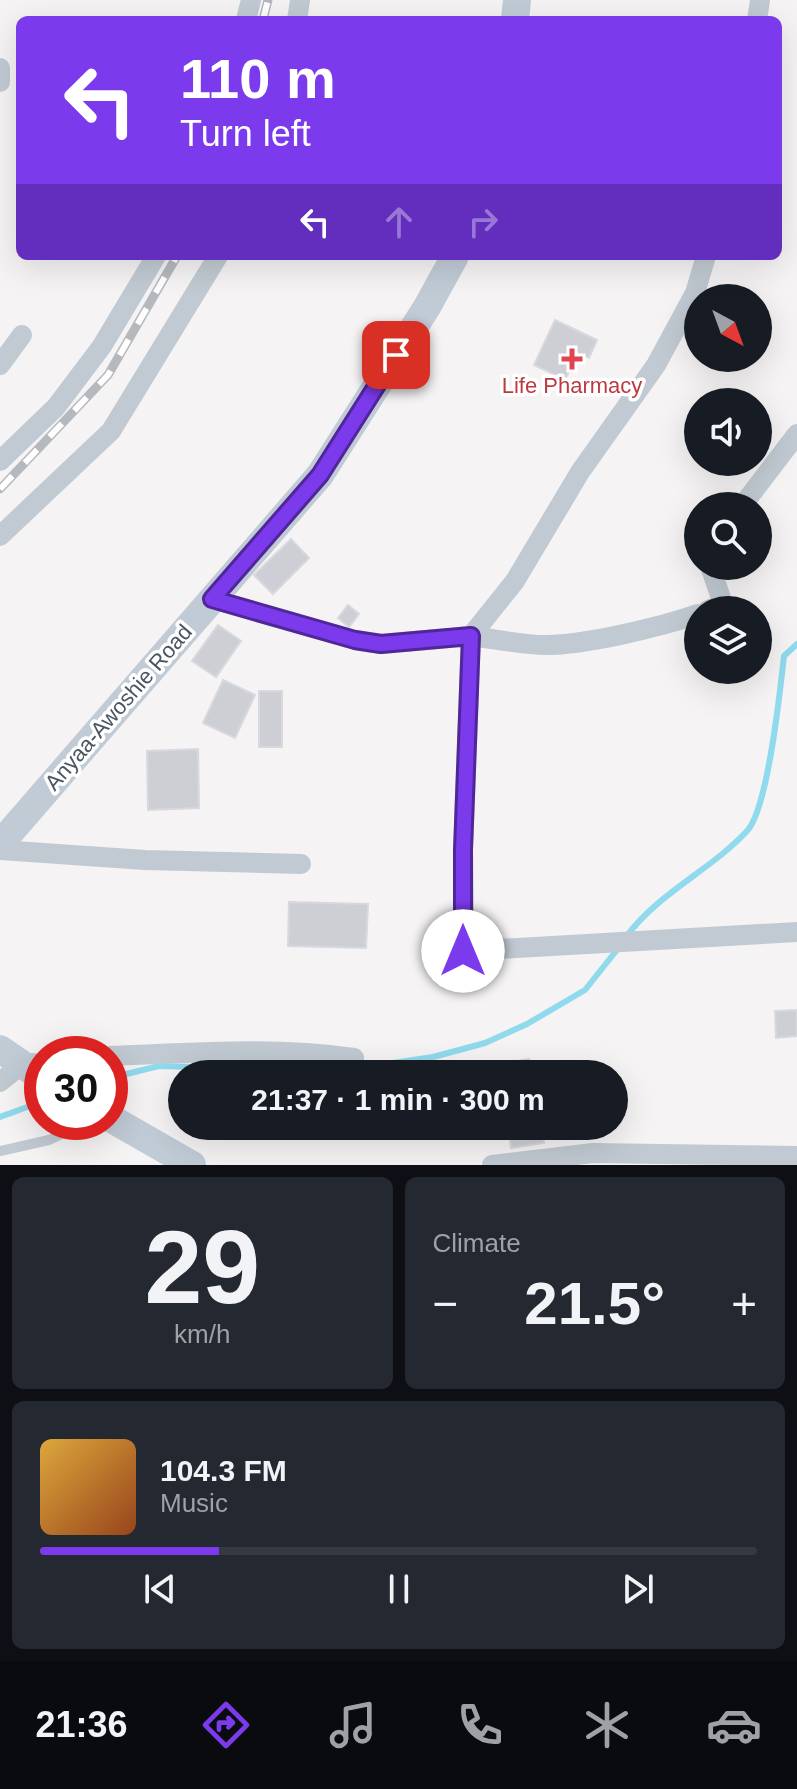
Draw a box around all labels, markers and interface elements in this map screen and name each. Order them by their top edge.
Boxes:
text: 110 m [180,47,336,110]
icon: left [48,48,152,152]
text: Turn left [180,113,311,154]
icon: left [293,200,337,244]
icon: ahead [377,200,421,244]
icon: right [461,200,505,244]
north arrow [684,284,772,372]
map controls [684,284,772,684]
pin [362,321,430,389]
icon: arrive [374,333,418,377]
marker: Life Pharmacy [563,350,581,368]
place label: Life Pharmacy [502,373,642,398]
button: sound [684,388,772,476]
button: search [684,492,772,580]
button: layers [684,596,772,684]
street label: Anyaa-Awoshie Road [40,619,197,795]
position arrow [421,909,505,993]
speed limit sign: 30 [24,1036,128,1140]
text: 21:37 · 1 min · 300 m [251,1083,545,1116]
text: 29 [144,1209,260,1325]
text: Climate [433,1228,521,1258]
text: 21.5° [524,1270,665,1337]
text: − [433,1279,458,1328]
text: + [731,1279,757,1328]
text: km/h [174,1319,230,1349]
text: 104.3 FM [160,1454,287,1487]
text: Music [160,1488,228,1518]
icon: previous [138,1567,182,1611]
icon: pause [377,1567,421,1611]
icon: next [616,1567,660,1611]
icon: directions [198,1697,254,1753]
icon: music [325,1697,381,1753]
icon: phone [452,1697,508,1753]
icon: climate [579,1697,635,1753]
icon: car [706,1697,762,1753]
text: 21:36 [35,1704,127,1745]

